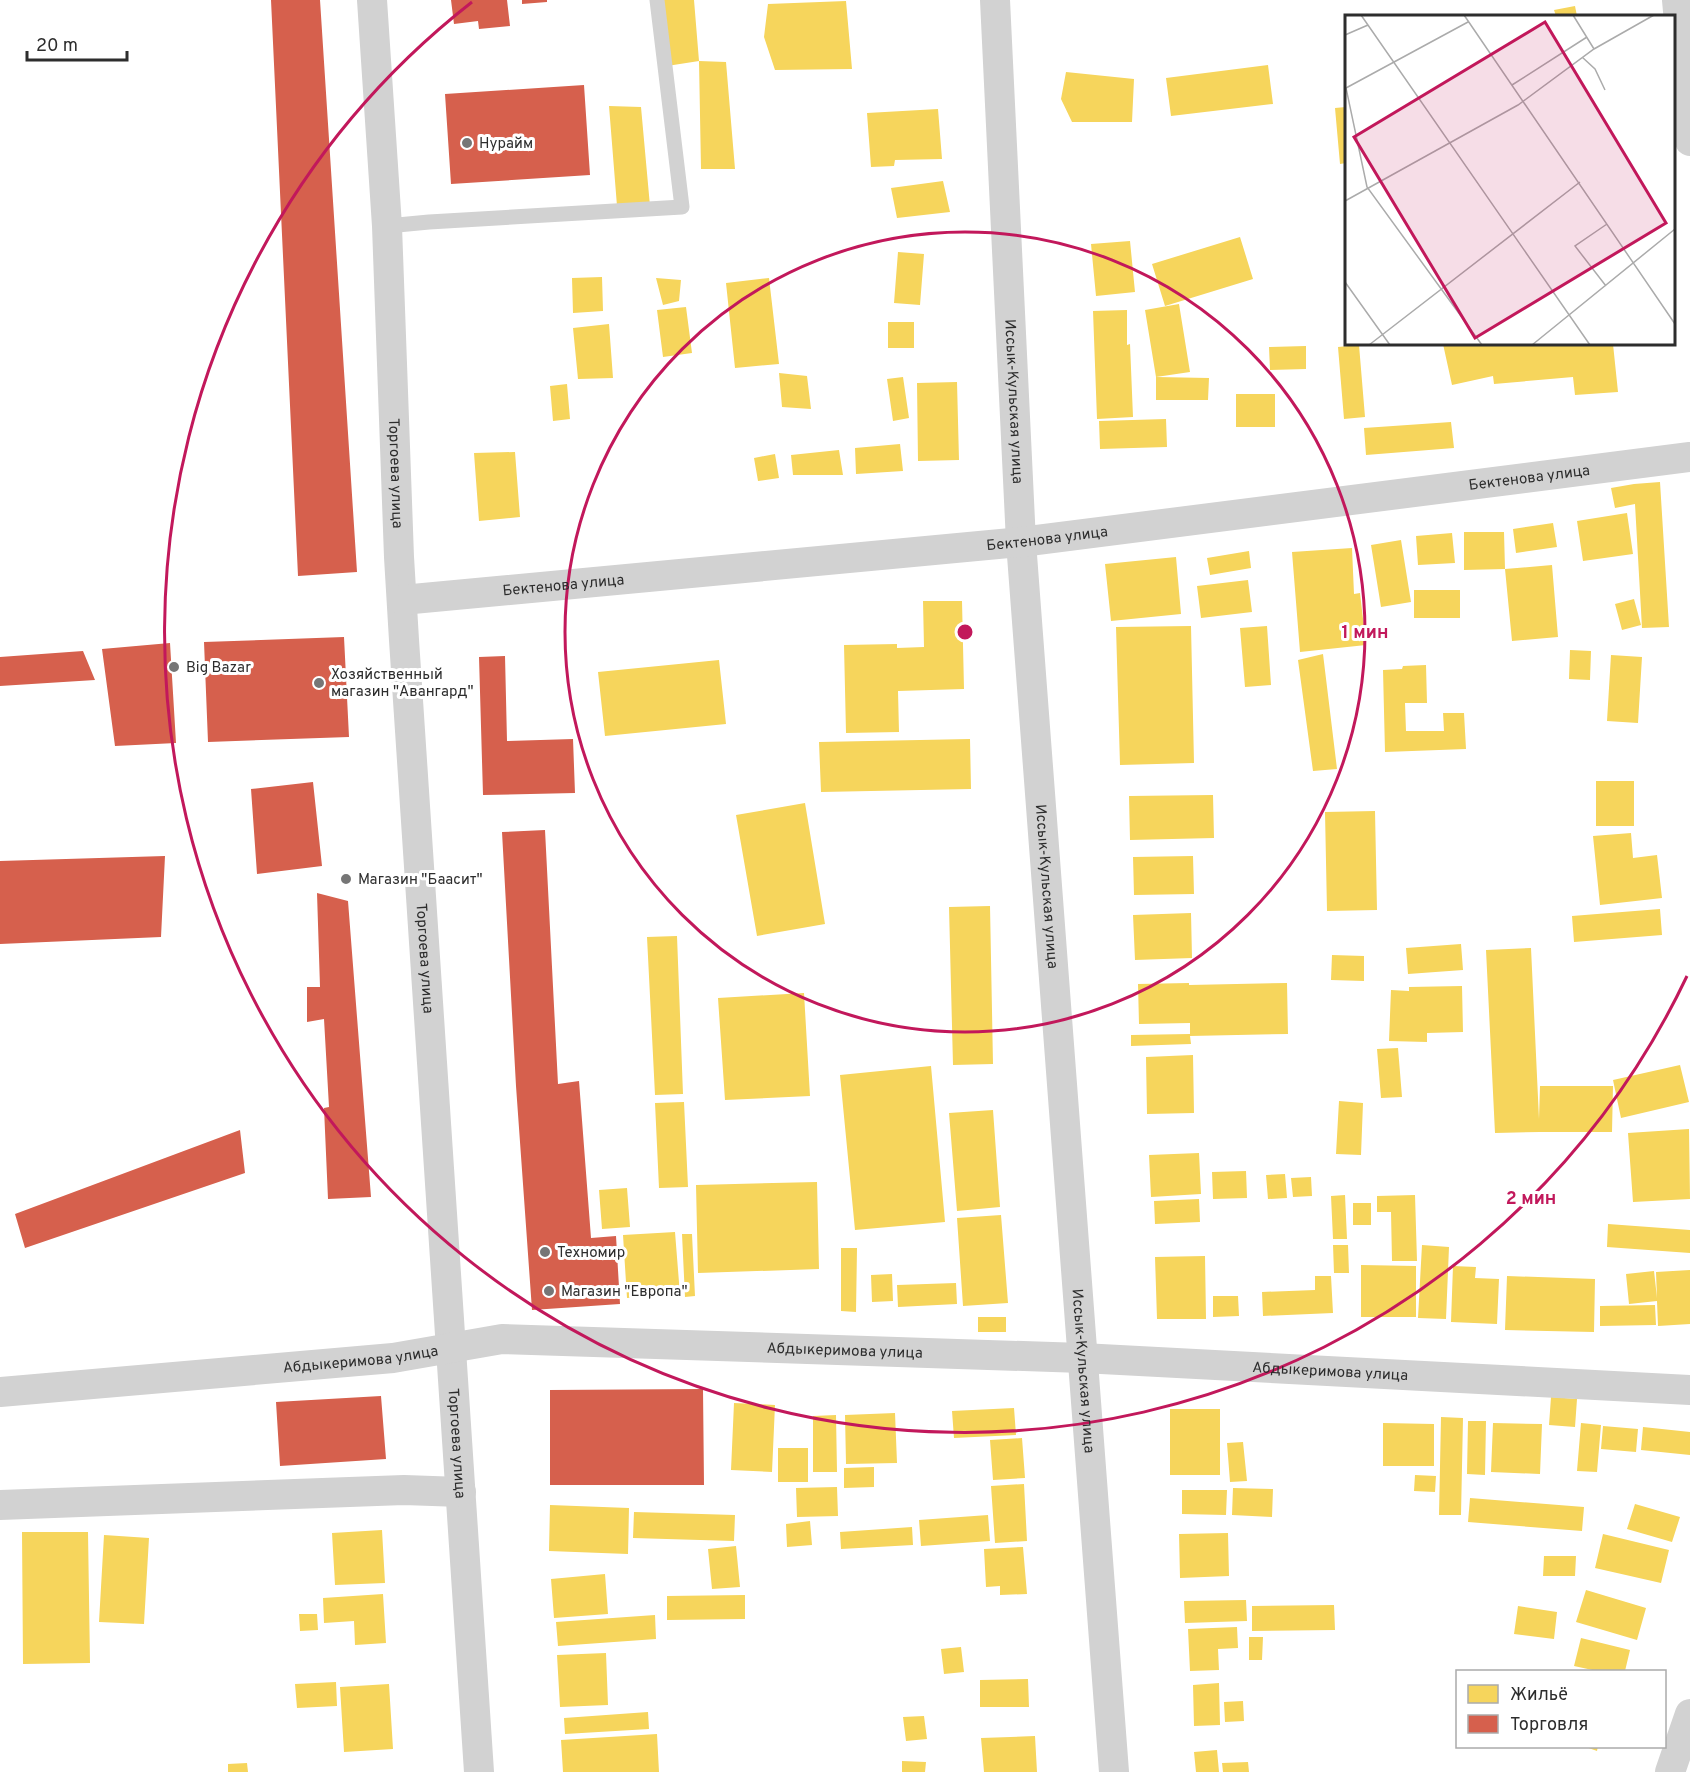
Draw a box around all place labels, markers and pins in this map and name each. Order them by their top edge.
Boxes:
place label: Нурайм [479,135,533,154]
marker: Нурайм [460,136,474,150]
centre of rings [955,622,975,642]
place label: Big Bazar [186,659,251,678]
marker: Big Bazar [167,660,181,674]
place label: Хозяйственный магазин "Авангард" [331,666,474,702]
marker: Хозяйственный магазин "Авангард" [312,676,326,690]
place label: Магазин "Баасит" [358,871,483,890]
marker: Магазин "Баасит" [339,872,353,886]
place label: Техномир [557,1244,625,1263]
marker: Техномир [538,1245,552,1259]
place label: Магазин "Европа" [561,1283,688,1302]
marker: Магазин "Европа" [542,1284,556,1298]

